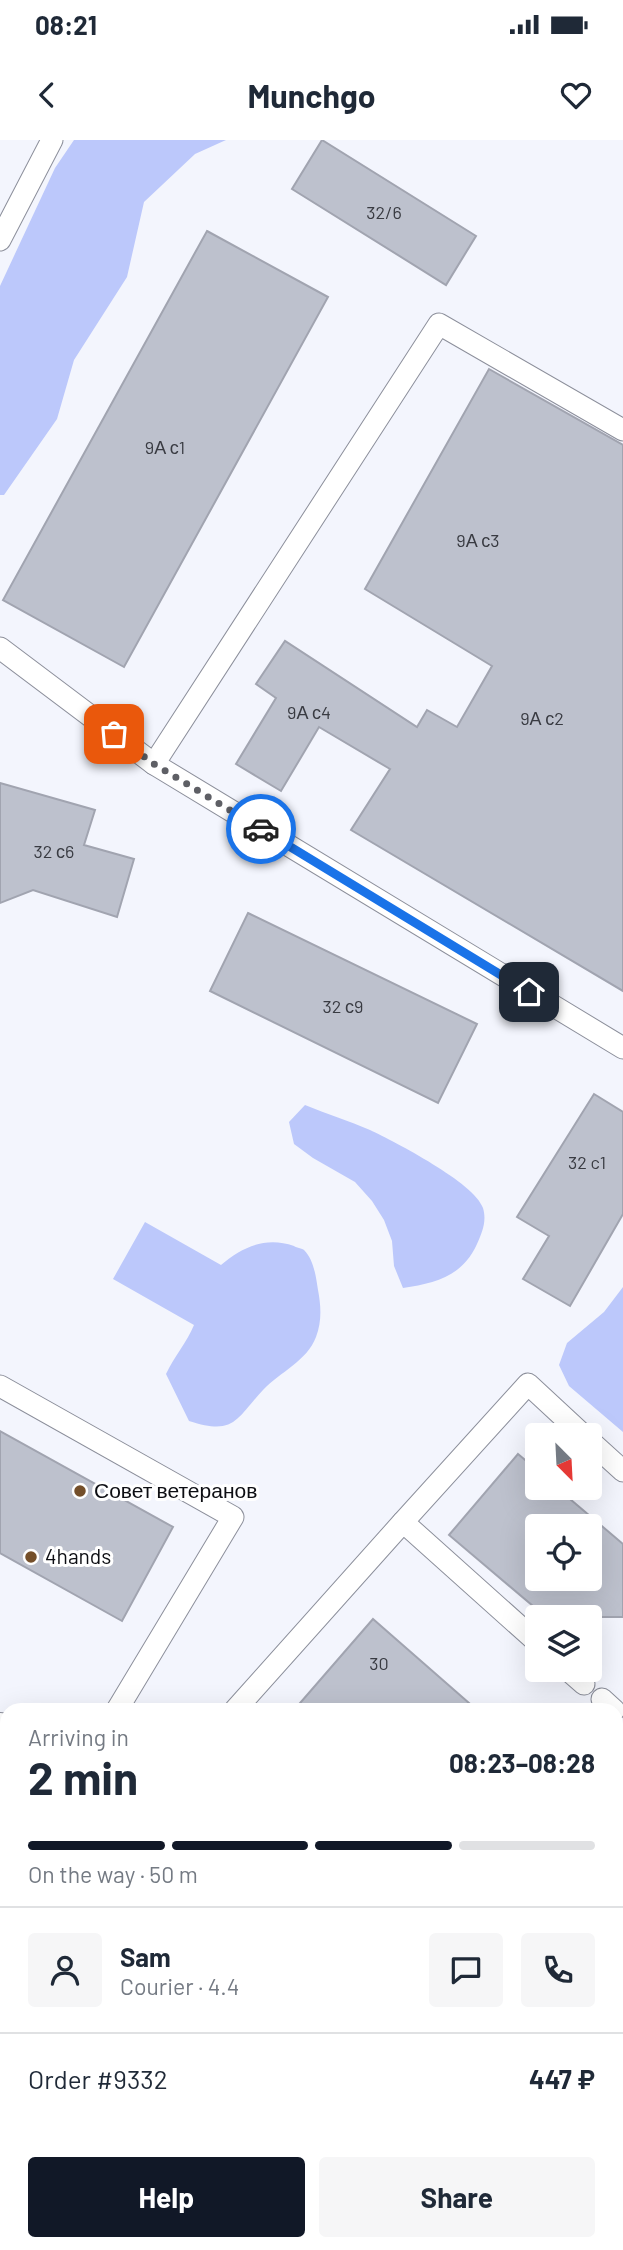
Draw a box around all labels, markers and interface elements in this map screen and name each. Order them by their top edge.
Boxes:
text: 08:21 [35,9,97,40]
icon: back [28,76,66,114]
text: Munchgo [247,76,376,114]
icon: heart [557,76,595,114]
house number: 32/6 [366,201,402,223]
house number: 9А с1 [145,436,185,458]
house number: 9А с3 [456,529,500,551]
house number: 9А с4 [287,701,331,723]
pin [84,704,144,764]
house number: 9А с2 [520,707,564,729]
icon: bag [95,715,133,753]
courier [226,794,296,864]
icon: car [242,810,280,848]
house number: 32 с6 [34,840,74,862]
pin [499,962,559,1022]
icon: home [510,973,548,1011]
house number: 32 с9 [323,995,363,1017]
house number: 32 c1 [568,1151,606,1173]
north arrow [525,1423,602,1500]
map controls [525,1423,602,1682]
place label: Совет ветеранов [94,1477,257,1502]
marker: Совет ветеранов [72,1483,88,1499]
button: locate [525,1514,602,1591]
place label: 4hands [45,1543,111,1568]
marker: 4hands [23,1549,39,1565]
button: layers [525,1605,602,1682]
house number: 30 [369,1652,389,1674]
text: Arriving in [28,1723,129,1751]
text: 08:23–08:28 [449,1747,595,1778]
text: 2 min [28,1749,138,1804]
text: On the way · 50 m [28,1860,198,1888]
button: person [28,1933,102,2007]
button: chat [429,1933,503,2007]
button: phone [521,1933,595,2007]
text: Sam [120,1941,171,1972]
text: Courier · 4.4 [120,1972,239,2000]
text: Order #9332 [28,2063,168,2094]
text: 447 ₽ [529,2063,595,2094]
button: Help [28,2157,305,2237]
button: Share [319,2157,595,2237]

